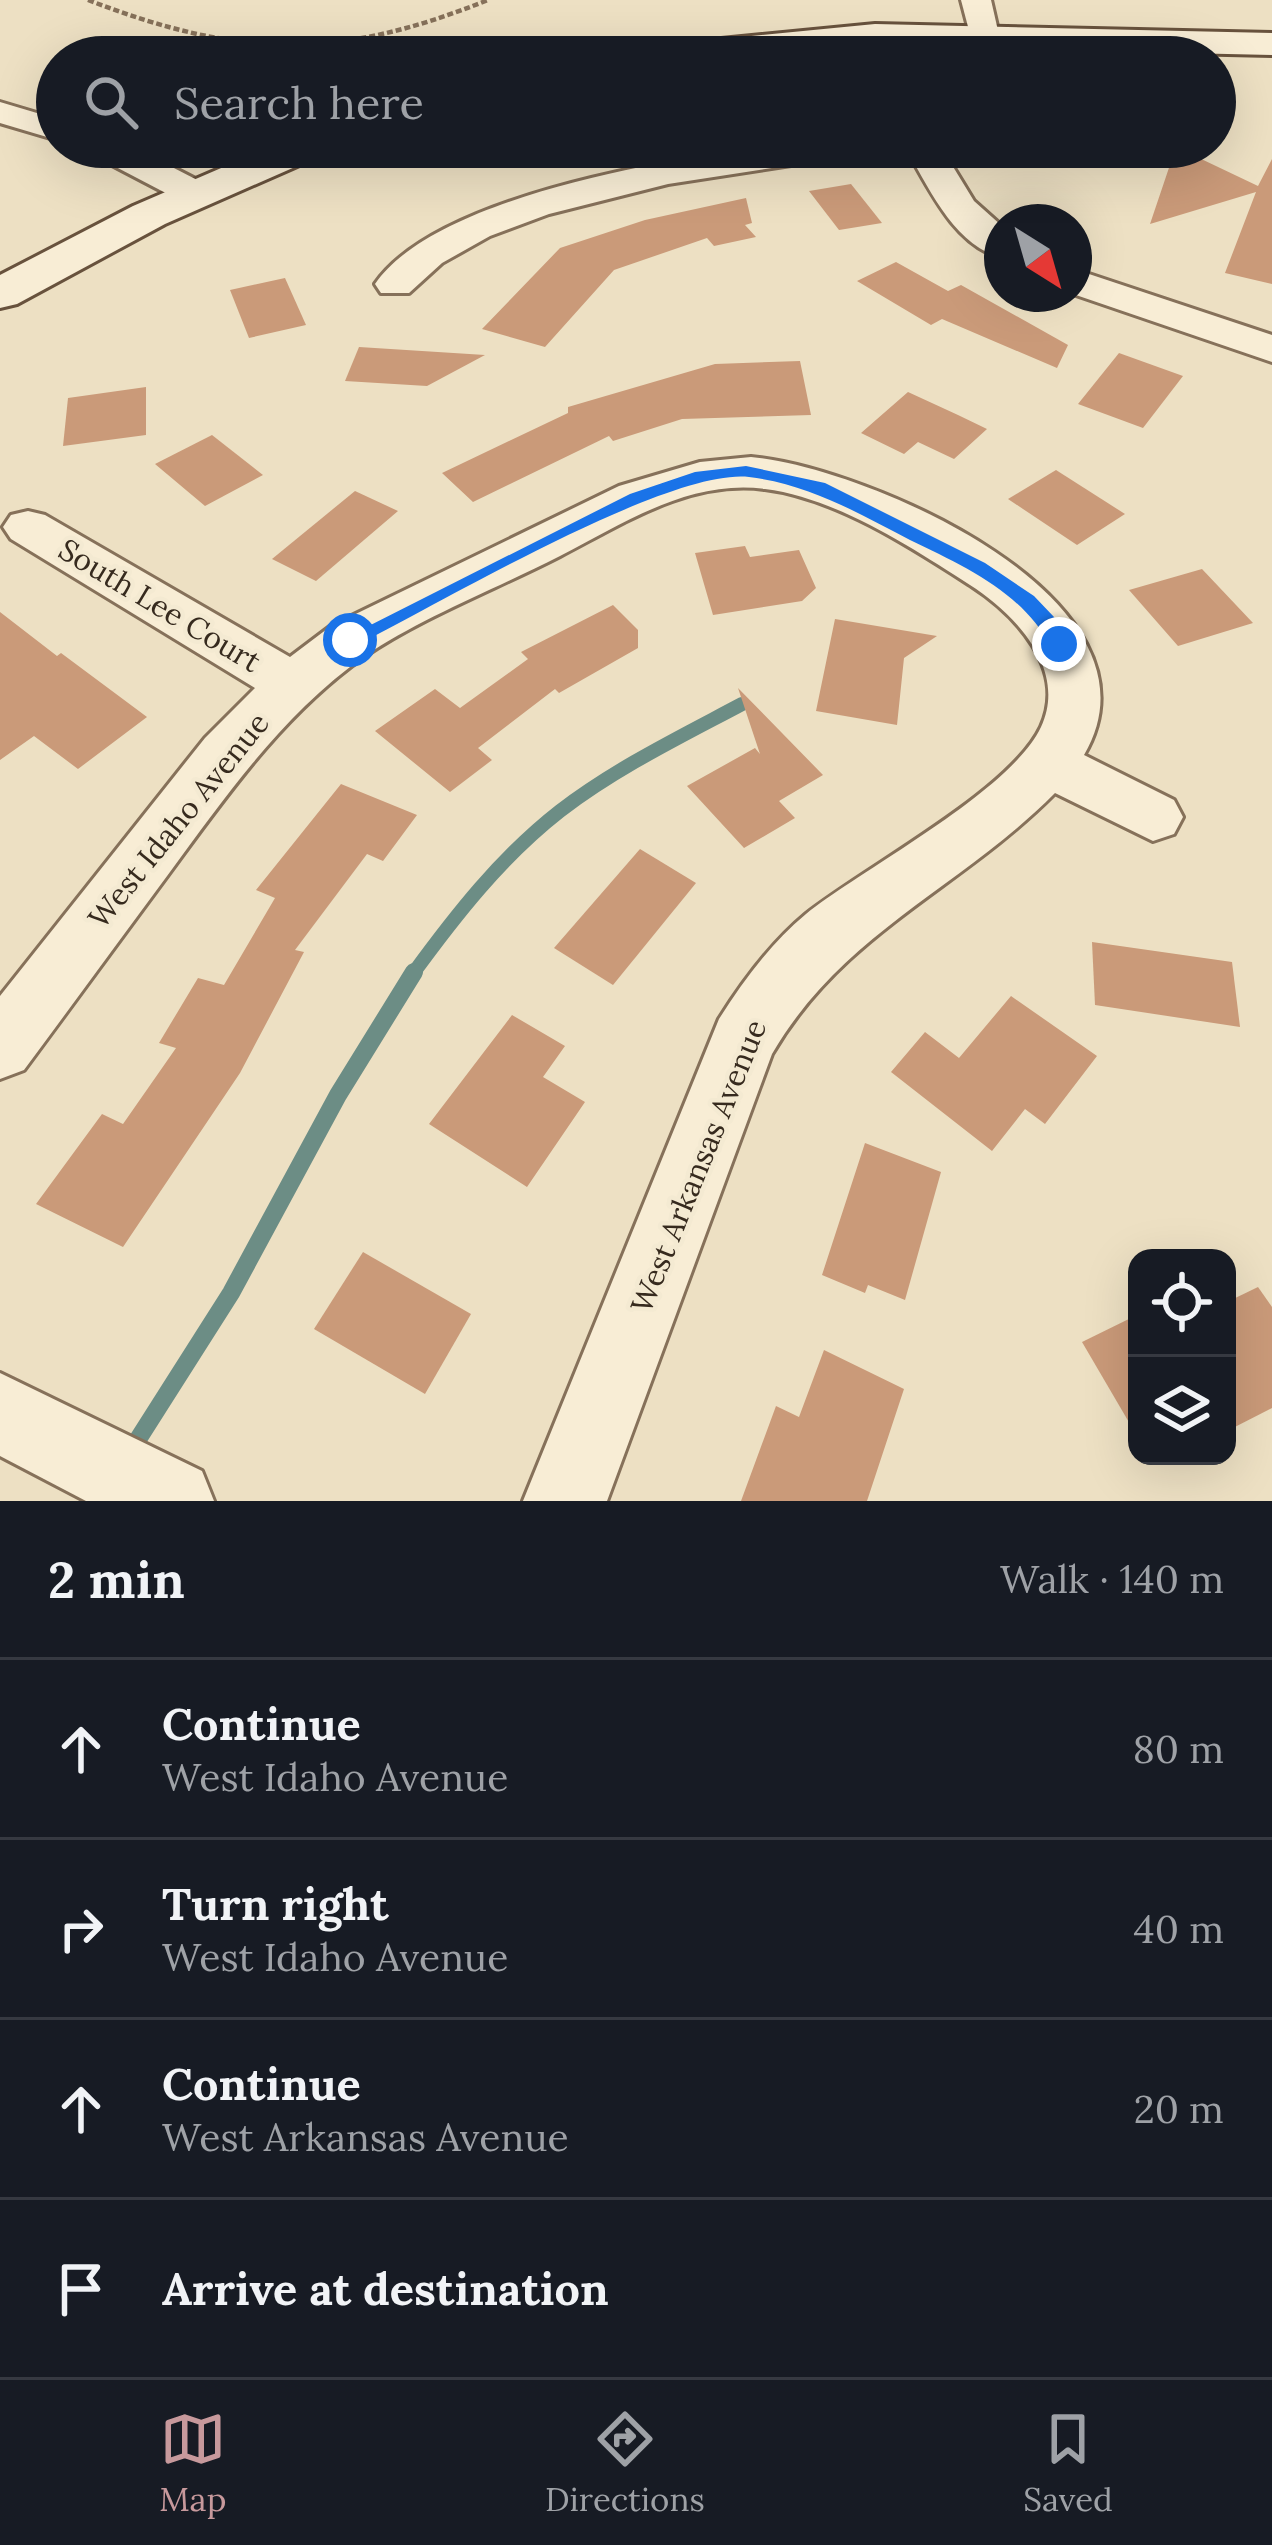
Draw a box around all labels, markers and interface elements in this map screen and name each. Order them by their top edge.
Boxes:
search box [36,36,1236,168]
icon: search [78,69,144,135]
text: Search here [174,74,424,131]
north arrow [984,204,1092,312]
street label: South Lee Court [52,530,268,680]
route start [323,613,377,667]
route end [1032,617,1086,671]
street label: West Idaho Avenue [79,705,277,935]
street label: West Arkansas Avenue [622,1014,774,1318]
map controls [1128,1249,1236,1465]
button: locate [1128,1249,1236,1357]
button: layers [1128,1357,1236,1465]
text: 2 min [48,1547,185,1612]
text: Walk · 140 m [1000,1554,1224,1604]
text: Continue [162,1695,361,1752]
icon: ahead [48,1716,114,1782]
text: 80 m [1133,1724,1224,1774]
text: West Idaho Avenue [162,1752,508,1802]
text: Turn right [162,1875,389,1932]
icon: right [48,1896,114,1962]
text: 40 m [1134,1904,1224,1954]
text: West Idaho Avenue [162,1932,508,1982]
text: Continue [162,2055,361,2112]
icon: ahead [48,2076,114,2142]
text: 20 m [1134,2084,1224,2134]
text: West Arkansas Avenue [162,2112,569,2162]
icon: arrive [48,2256,114,2322]
text: Arrive at destination [162,2260,609,2317]
tab: Map [159,2406,226,2520]
tab: Directions [545,2406,705,2520]
tab: Saved [1023,2406,1113,2520]

